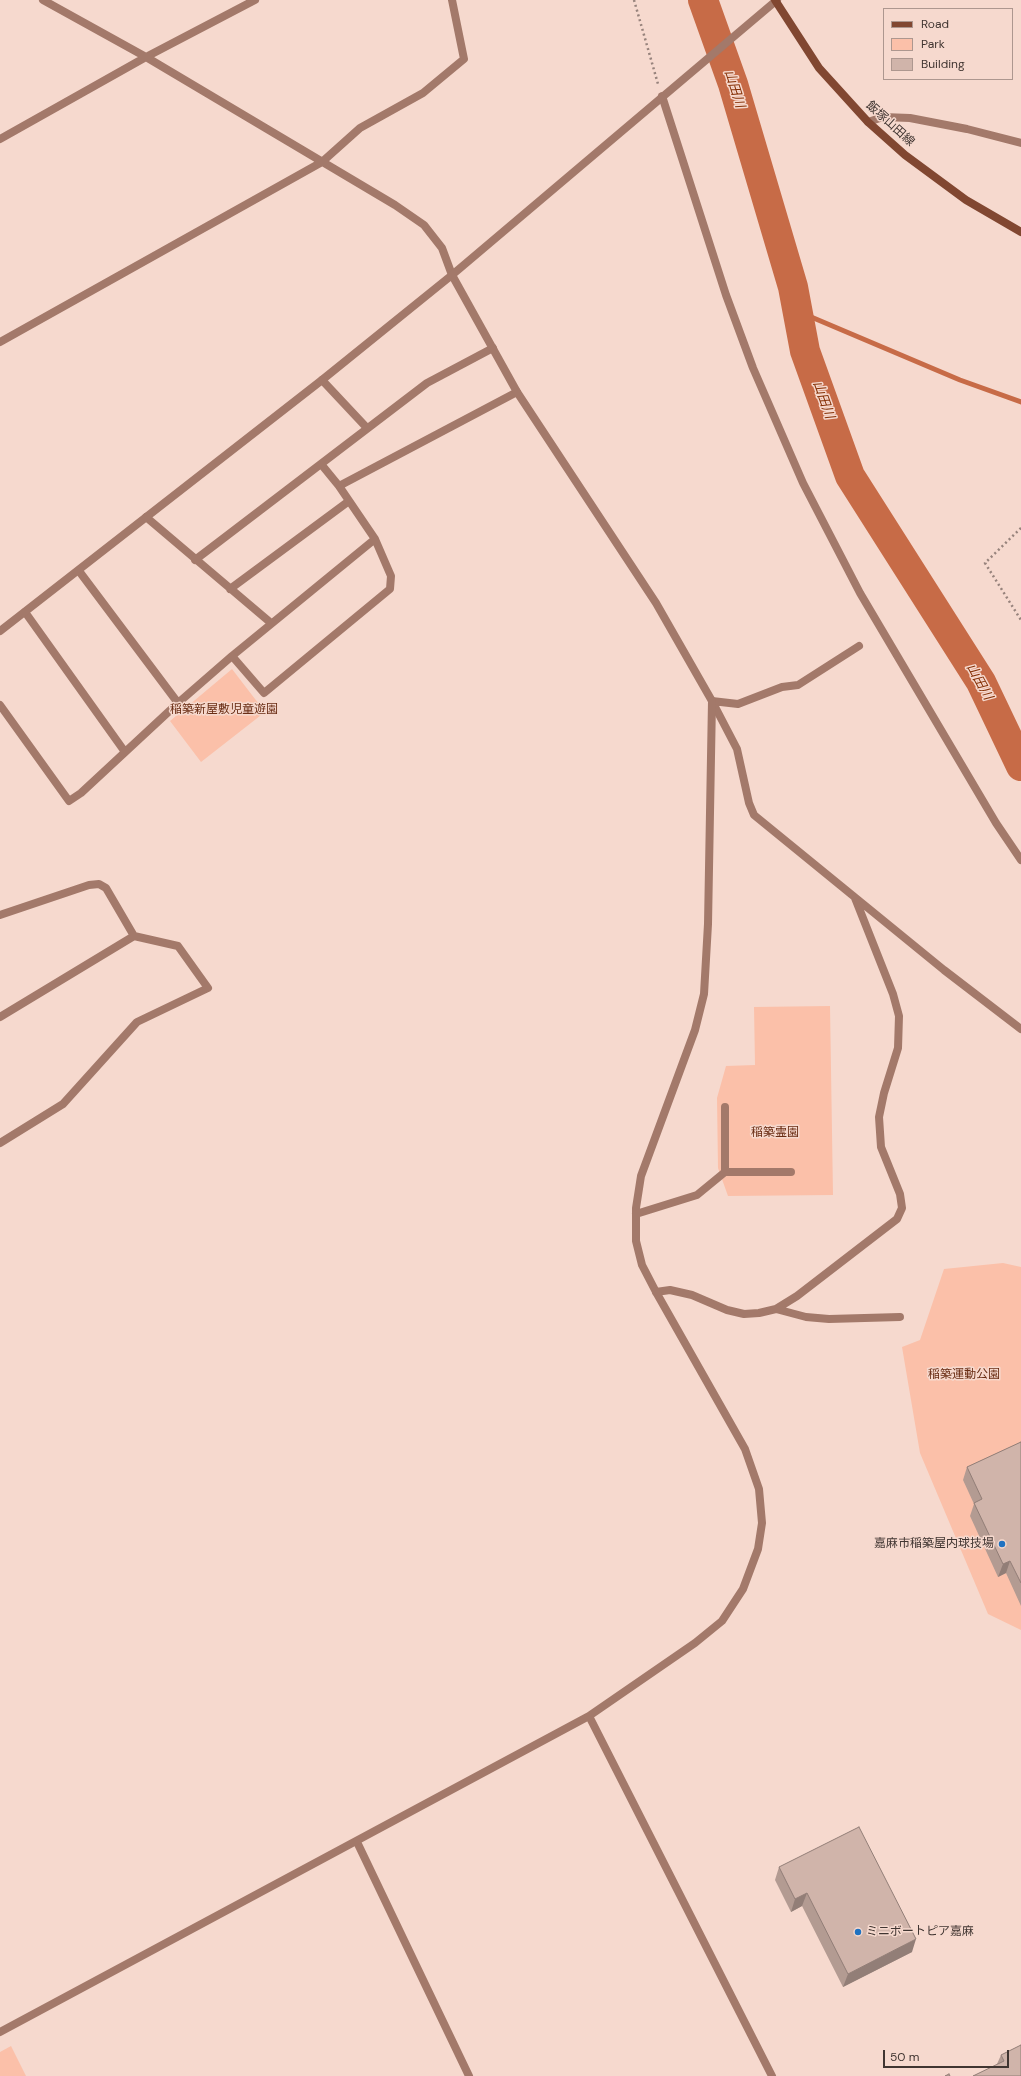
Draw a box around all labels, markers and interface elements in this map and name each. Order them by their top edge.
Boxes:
legend [883,8,1013,80]
text: Road [921,16,949,32]
text: Park [921,36,945,52]
text: Building [921,56,965,72]
water label: 山田川 [721,68,747,110]
street label: 飯塚山田線 [863,99,917,149]
water label: 山田川 [809,379,837,421]
water label: 山田川 [963,661,995,703]
park label: 稲築新屋敷児童遊園 [170,703,278,717]
park label: 稲築霊園 [751,1126,799,1140]
park label: 稲築運動公園 [928,1368,1000,1382]
place label: 嘉麻市稲築屋内球技場 [874,1537,994,1551]
marker: 嘉麻市稲築屋内球技場 [997,1539,1007,1549]
place label: ミニボートピア嘉麻 [866,1925,974,1939]
marker: ミニボートピア嘉麻 [853,1927,863,1937]
scale bar [885,2042,1011,2068]
text: 50 m [890,2049,919,2065]

